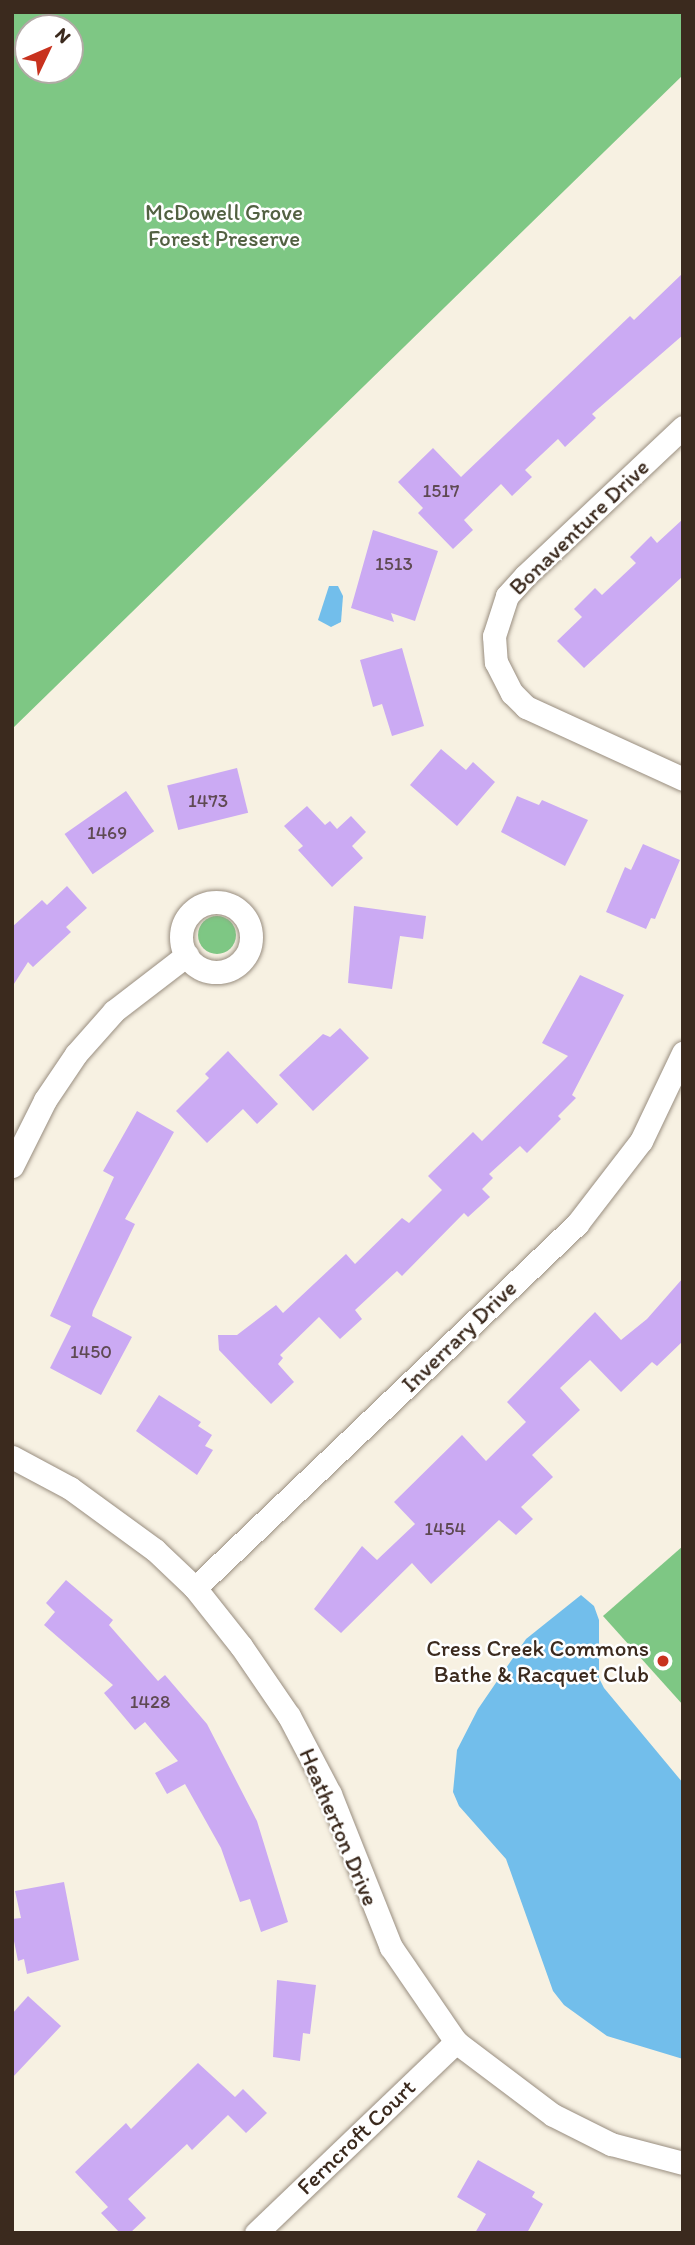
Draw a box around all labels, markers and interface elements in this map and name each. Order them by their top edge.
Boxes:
north arrow [14,14,84,84]
text: N [50,23,76,48]
park label: McDowell Grove Forest Preserve [145,198,303,252]
street label: Bonaventure Drive [503,453,655,601]
house number: 1517 [422,480,460,502]
house number: 1513 [375,553,413,575]
house number: 1473 [188,790,228,812]
house number: 1469 [87,822,127,844]
street label: Inverrary Drive [396,1274,522,1398]
house number: 1450 [70,1341,112,1363]
house number: 1454 [424,1518,466,1540]
place label: Cress Creek Commons Bathe & Racquet Club [427,1634,649,1688]
marker: Cress Creek Commons Bathe & Racquet Club [655,1653,671,1669]
house number: 1428 [130,1691,170,1713]
street label: Heatherton Drive [293,1744,385,1910]
street label: Ferncroft Court [291,2074,421,2200]

